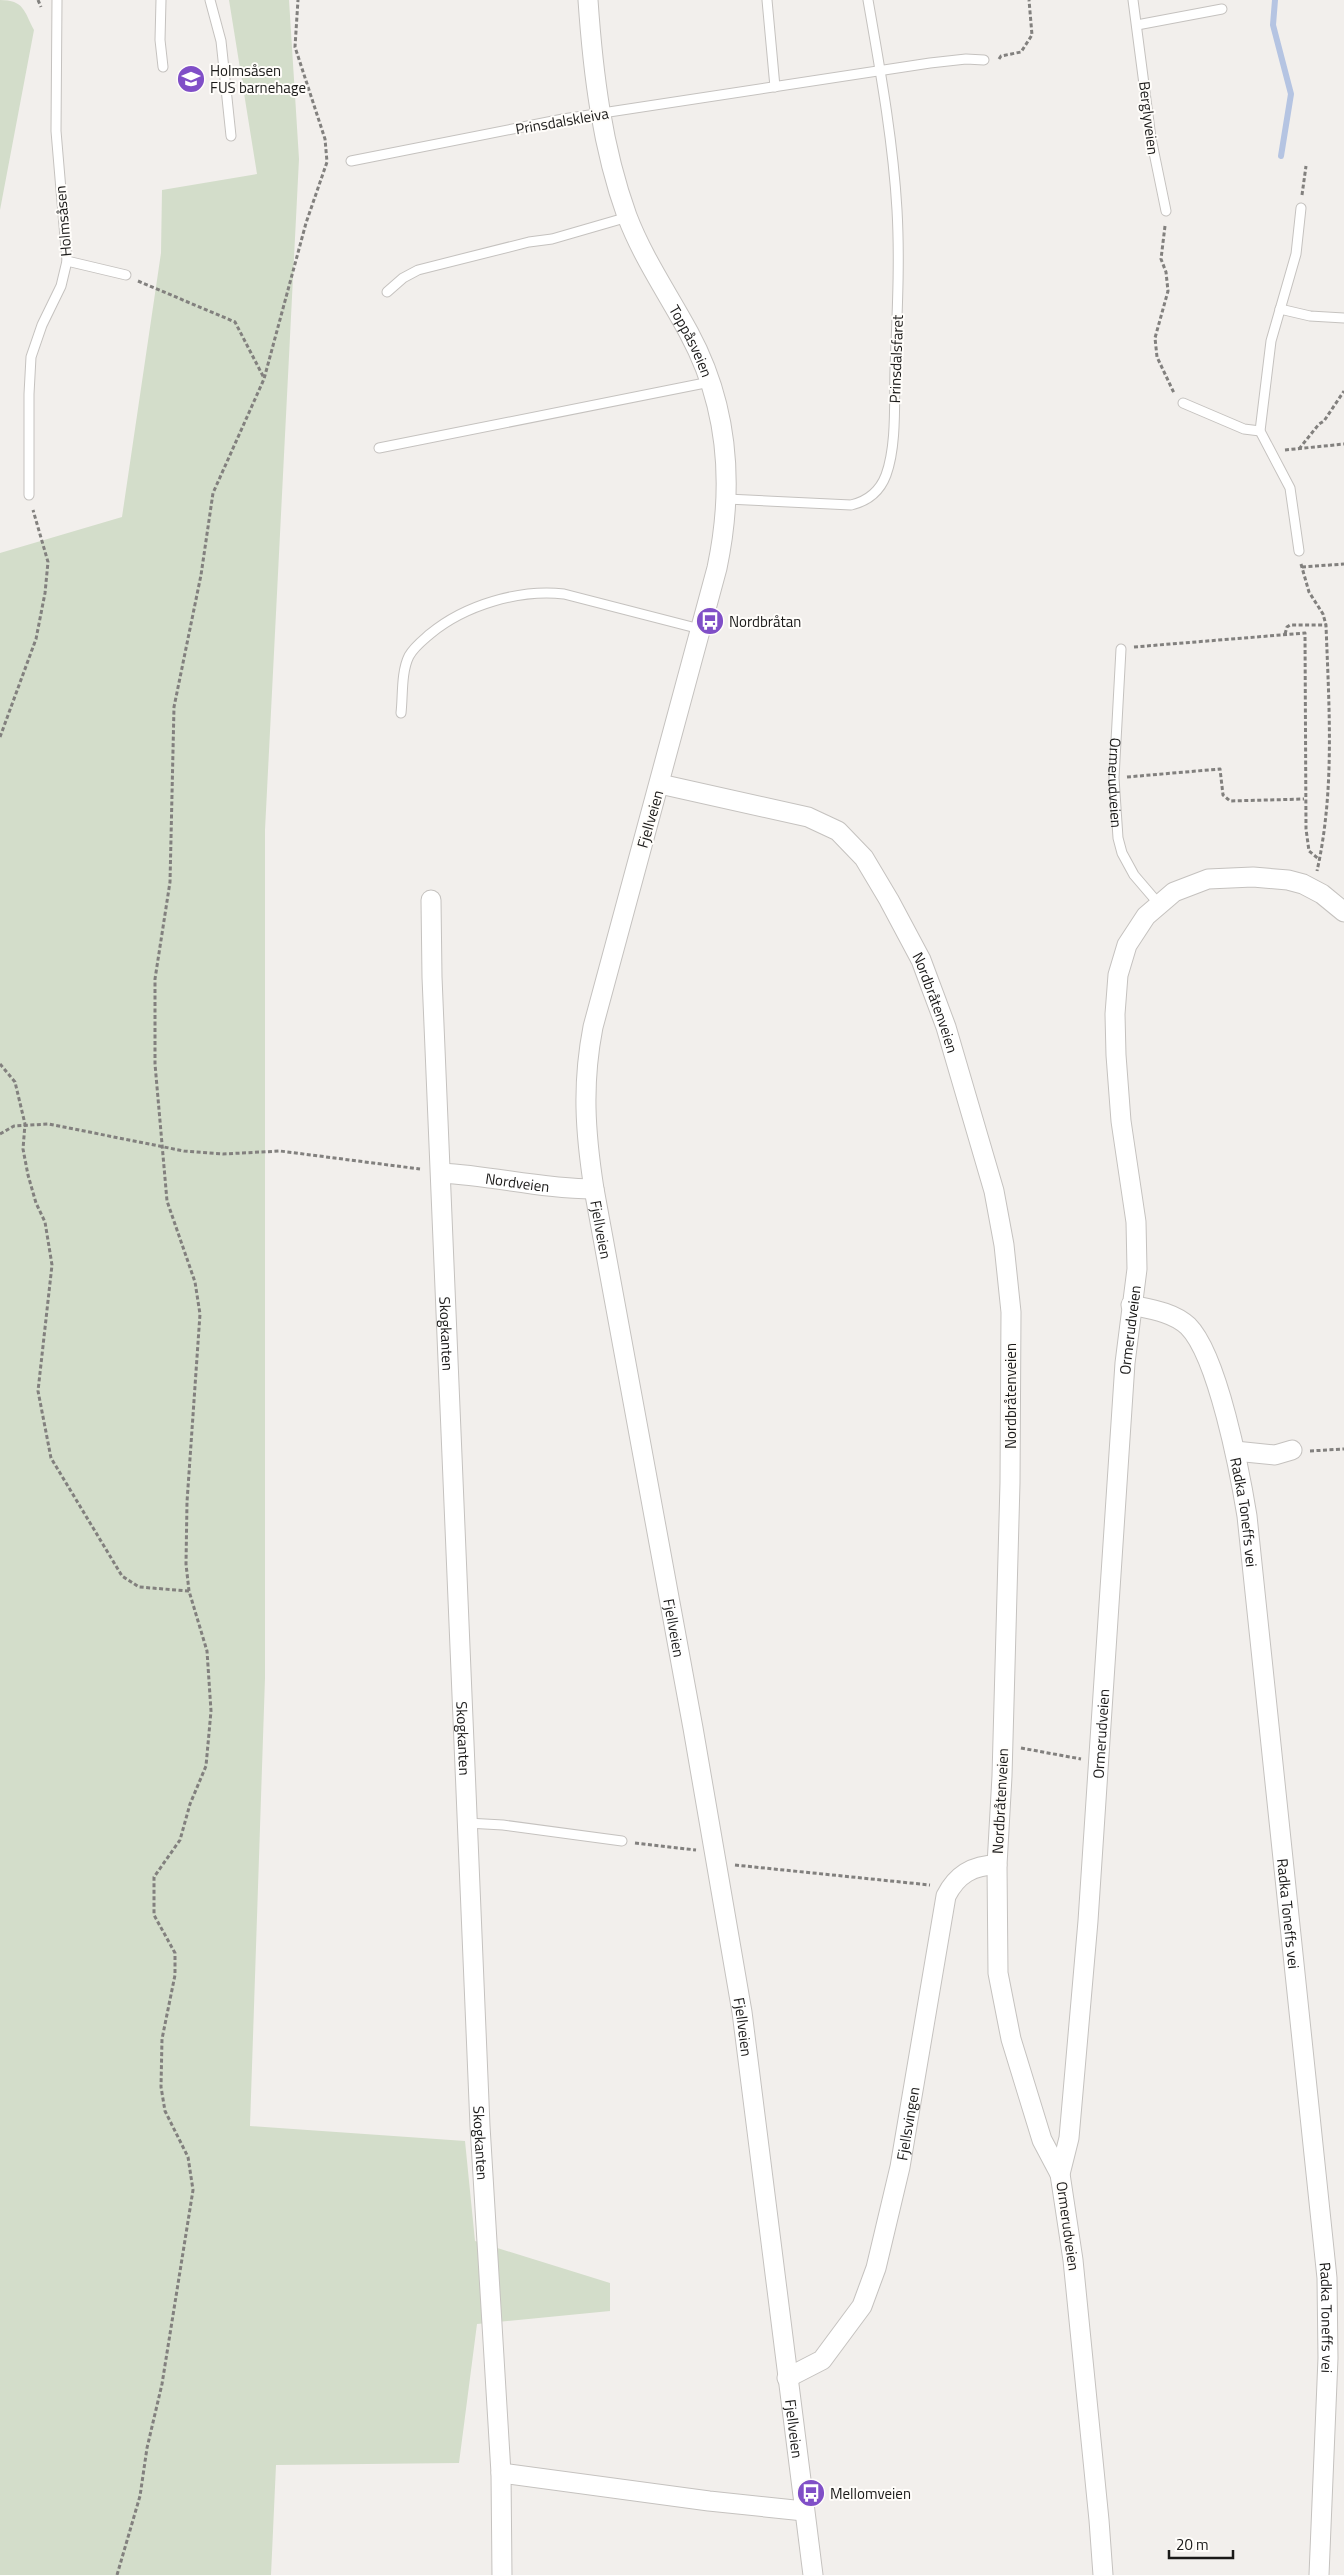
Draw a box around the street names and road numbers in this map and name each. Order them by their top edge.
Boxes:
street label: Berglyveien [1133,80,1165,156]
street label: Prinsdalskleiva [514,101,611,141]
street label: Holmsåsen [48,185,78,257]
street label: Toppåsveien [664,300,719,380]
street label: Prinsdalsfaret [883,314,909,404]
street label: Ormerudveien [1103,737,1129,828]
street label: Fjellveien [631,787,669,851]
street label: Nordbråtenveien [907,947,964,1056]
street label: Nordveien [484,1166,551,1198]
street label: Fjellveien [585,1198,618,1261]
street label: Ormerudveien [1113,1284,1146,1375]
street label: Skogkanten [434,1296,460,1371]
street label: Nordbråtenveien [999,1343,1022,1449]
street label: Radka Toneffs vei [1225,1455,1264,1568]
street label: Fjellveien [658,1597,691,1659]
street label: Ormerudveien [1086,1688,1115,1779]
street label: Skogkanten [451,1701,477,1776]
street label: Nordbråtenveien [986,1748,1014,1854]
street label: Radka Toneffs vei [1272,1857,1306,1970]
street label: Fjellveien [728,1996,759,2058]
street label: Fjellsvingen [890,2085,925,2162]
street label: Skogkanten [468,2105,495,2181]
street label: Ormerudveien [1050,2180,1086,2272]
street label: Radka Toneffs vei [1314,2261,1340,2373]
street label: Fjellveien [779,2398,810,2459]

